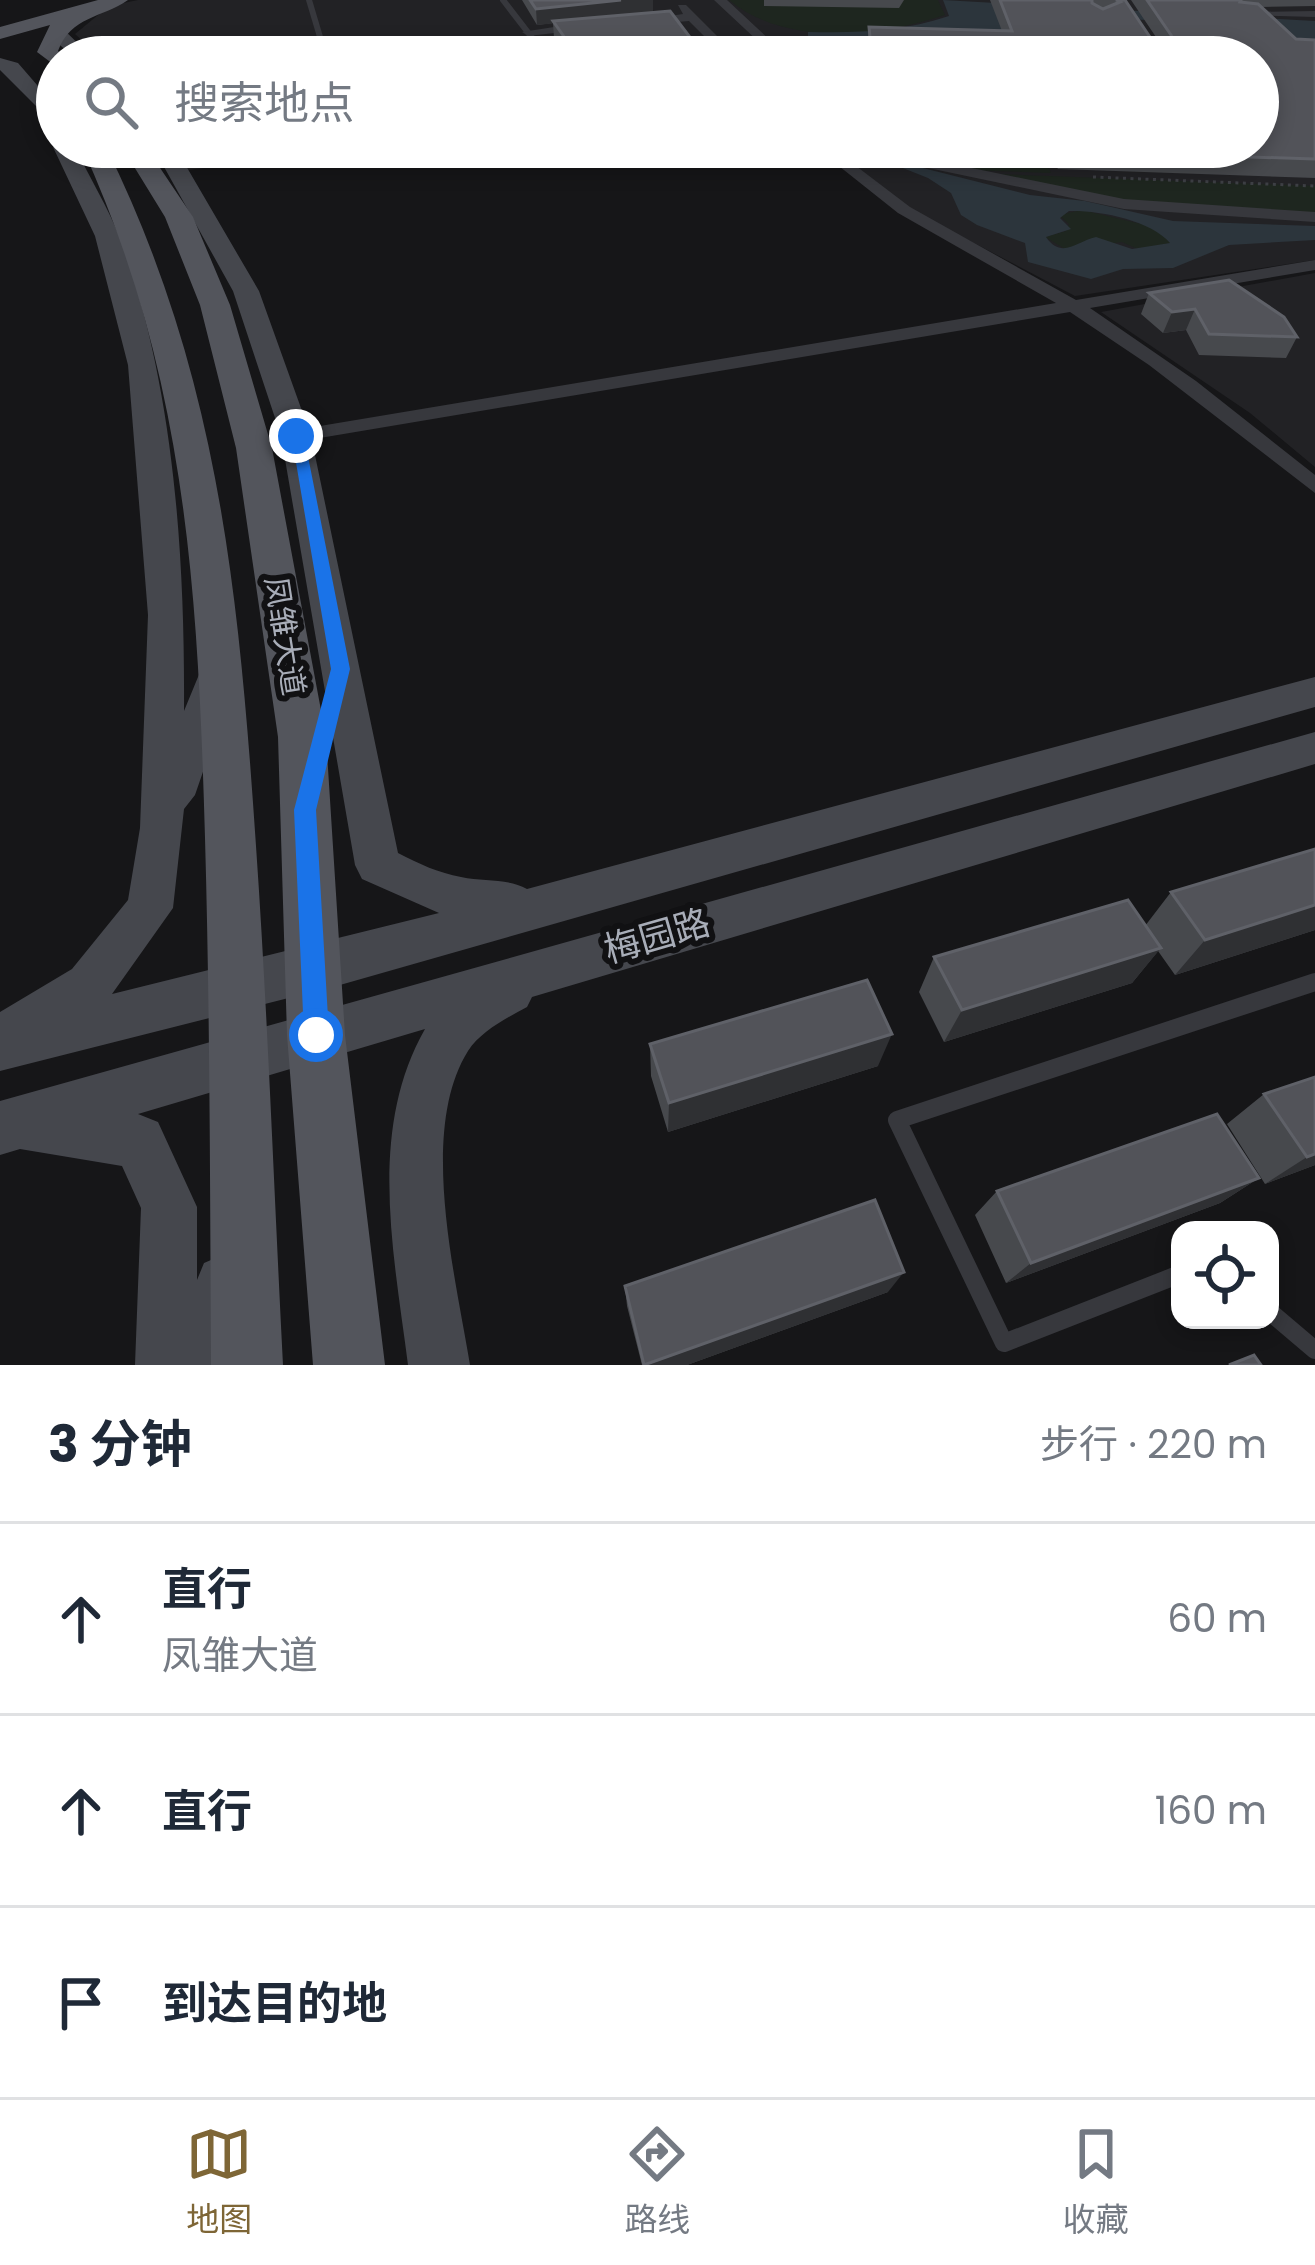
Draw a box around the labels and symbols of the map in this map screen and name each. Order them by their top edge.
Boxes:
route end [269,409,323,463]
street label: 凤雏大道 [254,573,316,699]
street label: 梅园路 [598,897,716,975]
route start [289,1008,343,1062]

